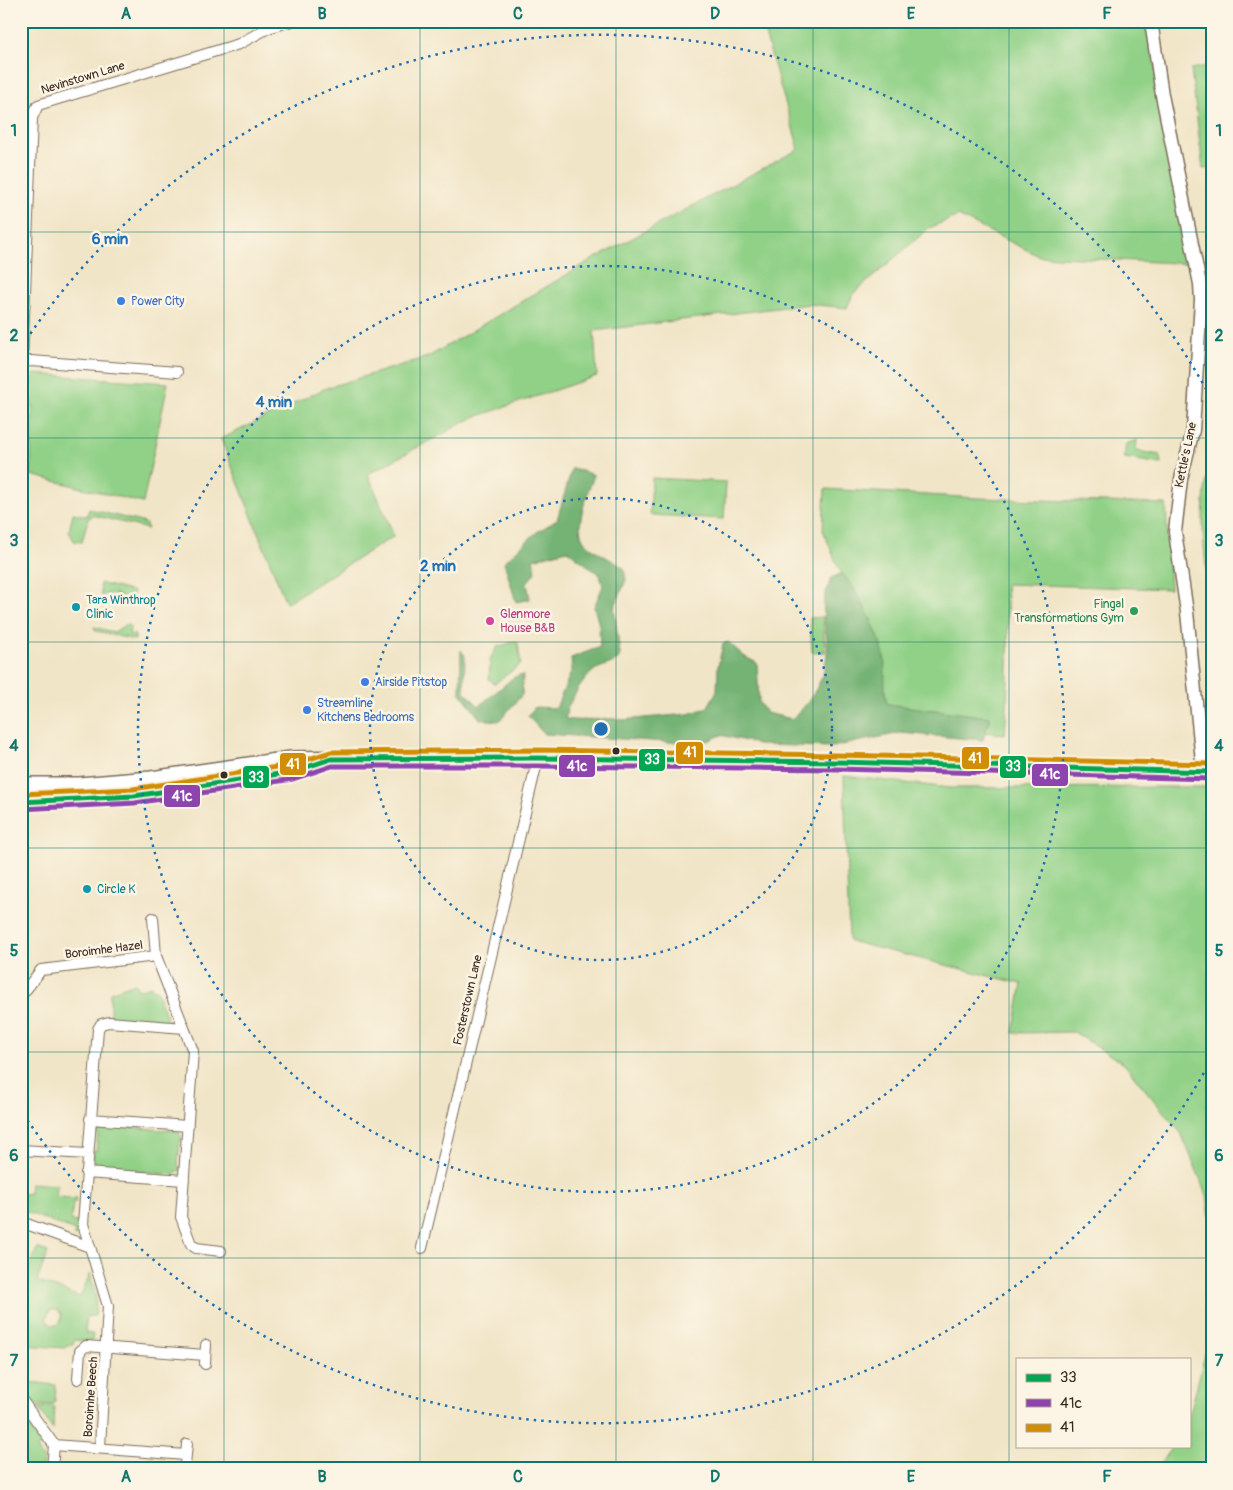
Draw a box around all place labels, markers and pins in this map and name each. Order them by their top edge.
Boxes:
place label: Power City [131,294,184,309]
marker: Power City [115,295,127,307]
place label: Tara Winthrop Clinic [86,593,156,622]
place label: Fingal Transformations Gym [1014,597,1124,626]
marker: Tara Winthrop Clinic [70,601,82,613]
marker: Fingal Transformations Gym [1128,605,1140,617]
place label: Glenmore House B&B [500,607,555,636]
marker: Glenmore House B&B [484,615,496,627]
place label: Airside Pitstop [375,675,448,690]
marker: Airside Pitstop [359,676,371,688]
place label: Streamline Kitchens Bedrooms [317,696,415,725]
marker: Streamline Kitchens Bedrooms [301,704,313,716]
centre of rings [592,720,610,738]
unlabelled marker [611,746,621,756]
unlabelled marker [219,770,229,780]
place label: Circle K [97,882,136,897]
marker: Circle K [81,883,93,895]

